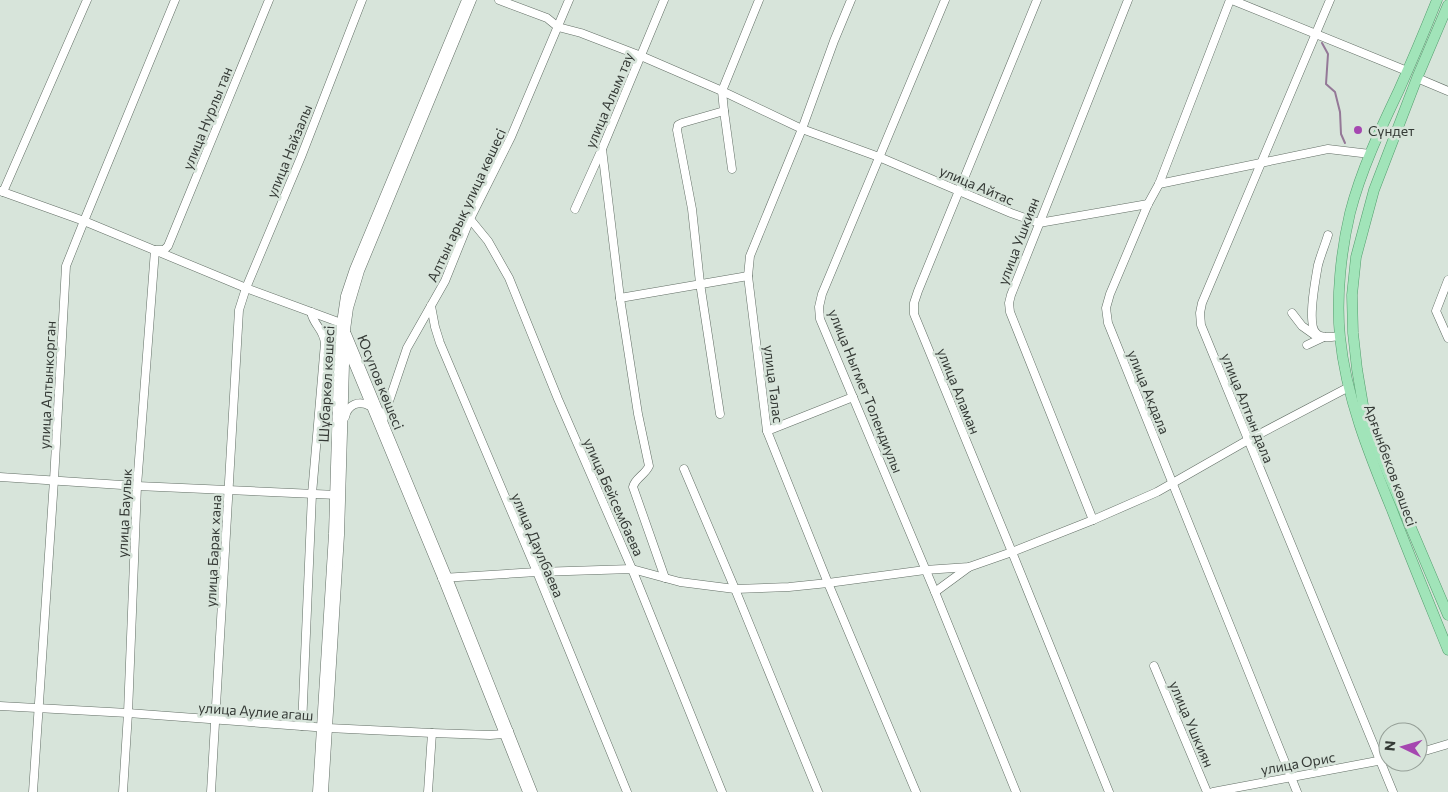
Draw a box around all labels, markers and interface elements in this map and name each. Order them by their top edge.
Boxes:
street label: улица Алым тау [581,50,637,150]
street label: улица Нурлы тан [179,64,235,172]
street label: улица Найзалы [263,102,315,200]
place label: Сүндет [1368,122,1415,139]
marker: Сүндет [1352,124,1364,136]
street label: Алтын арық улица көшесі [423,126,509,284]
street label: улица Айтас [937,162,1017,208]
street label: улица Ушкиян [994,195,1042,287]
street label: улица Ныгмет Толендиулы [825,307,907,475]
street label: улица Алтынкорган [35,320,59,450]
street label: Шұбаркөл көшесі [314,325,338,443]
street label: Юсупов көшесі [354,332,408,432]
street label: улица Талас [761,344,787,424]
street label: улица Аламан [934,346,984,436]
street label: улица Акдала [1124,348,1174,436]
street label: улица Алтын дала [1218,351,1278,465]
street label: Арғынбеков көшесі [1361,402,1421,528]
street label: улица Бейсембаева [580,435,648,559]
street label: улица Баулык [113,467,135,558]
street label: улица Даулбаева [508,490,568,600]
street label: улица Барак хана [202,494,224,608]
street label: улица Ушкиян [1166,678,1218,770]
street label: улица Аулие агаш [198,698,314,724]
north arrow [1378,722,1428,772]
text: N [1381,740,1398,752]
street label: улица Орис [1259,748,1337,778]

